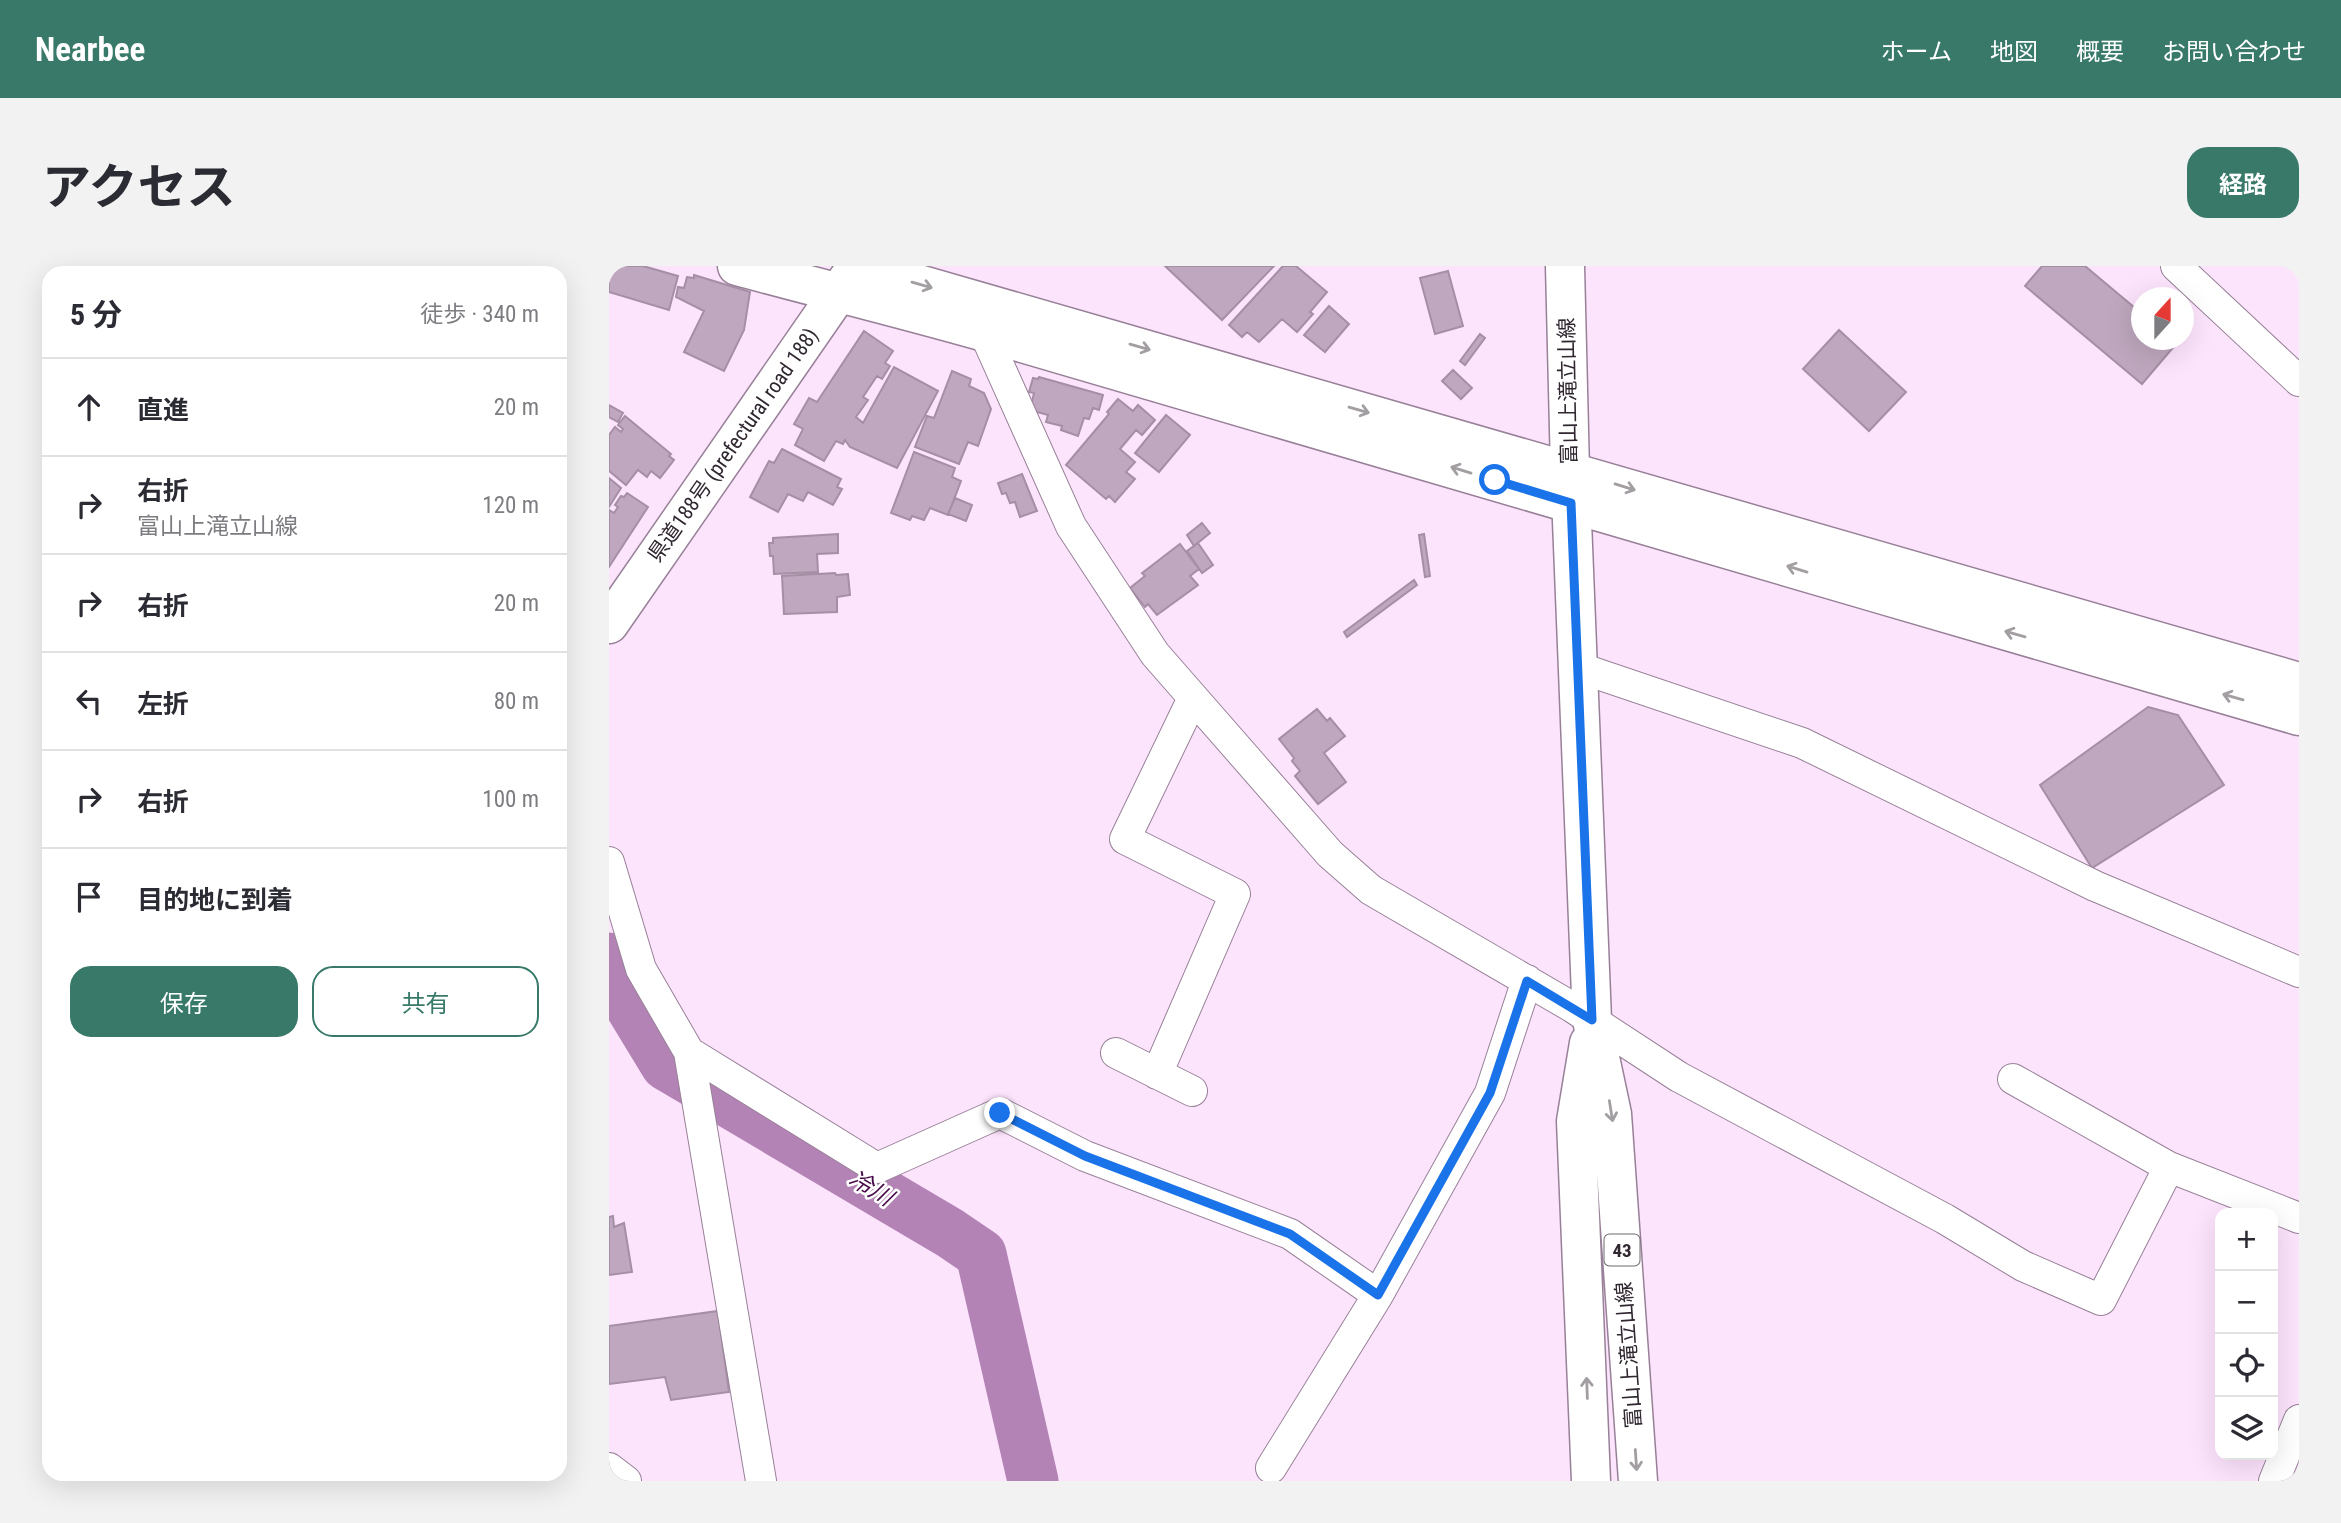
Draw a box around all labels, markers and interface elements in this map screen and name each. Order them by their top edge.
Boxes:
text: Nearbee [35,30,145,69]
text: ホーム [1881,38,1952,66]
text: 地図 [1990,38,2038,66]
text: 概要 [2076,38,2124,66]
text: お問い合わせ [2162,38,2306,66]
button: 経路 [2187,147,2299,218]
text: アクセス [42,159,236,216]
one-way arrow [911,279,933,292]
north arrow [2131,287,2194,350]
text: 5 分 [70,297,122,332]
text: 徒歩 · 340 m [420,301,539,328]
street label: 富山上滝立山線 [1555,317,1581,465]
street label: 県道188号 (prefectural road 188) [643,324,823,566]
one-way arrow [1129,342,1151,355]
icon: ahead [70,388,108,426]
text: 20 m [494,394,539,421]
text: 直進 [137,395,189,425]
one-way arrow [1348,405,1370,418]
one-way arrow [1451,462,1473,475]
route start [1479,464,1510,495]
text: 右折 [137,476,189,506]
one-way arrow [1613,482,1635,495]
icon: right [70,486,108,524]
text: 120 m [482,492,539,519]
text: 富山上滝立山線 [137,513,298,540]
one-way arrow [1786,562,1808,575]
icon: right [70,584,108,622]
text: 20 m [494,590,539,617]
text: 右折 [137,591,189,621]
one-way arrow [2004,627,2026,640]
icon: left [70,682,108,720]
text: 80 m [494,688,539,715]
text: 左折 [137,689,189,719]
one-way arrow [2223,690,2245,703]
icon: right [70,780,108,818]
text: 100 m [482,786,539,813]
text: 右折 [137,787,189,817]
icon: arrive [70,878,108,916]
text: 目的地に到着 [137,885,293,915]
button: 保存 [70,966,298,1037]
button: 共有 [312,966,539,1037]
route end [984,1097,1015,1128]
one-way arrow [1605,1099,1618,1122]
water label: 冷川 [844,1165,900,1213]
map controls [2215,1208,2278,1460]
button: + [2215,1208,2278,1271]
road number: 43 [1605,1234,1639,1266]
button: − [2215,1271,2278,1334]
street label: 富山上滝立山線 [1612,1281,1646,1429]
button: locate [2215,1334,2278,1397]
one-way arrow [1580,1378,1593,1400]
button: layers [2215,1397,2278,1460]
one-way arrow [1630,1448,1643,1471]

